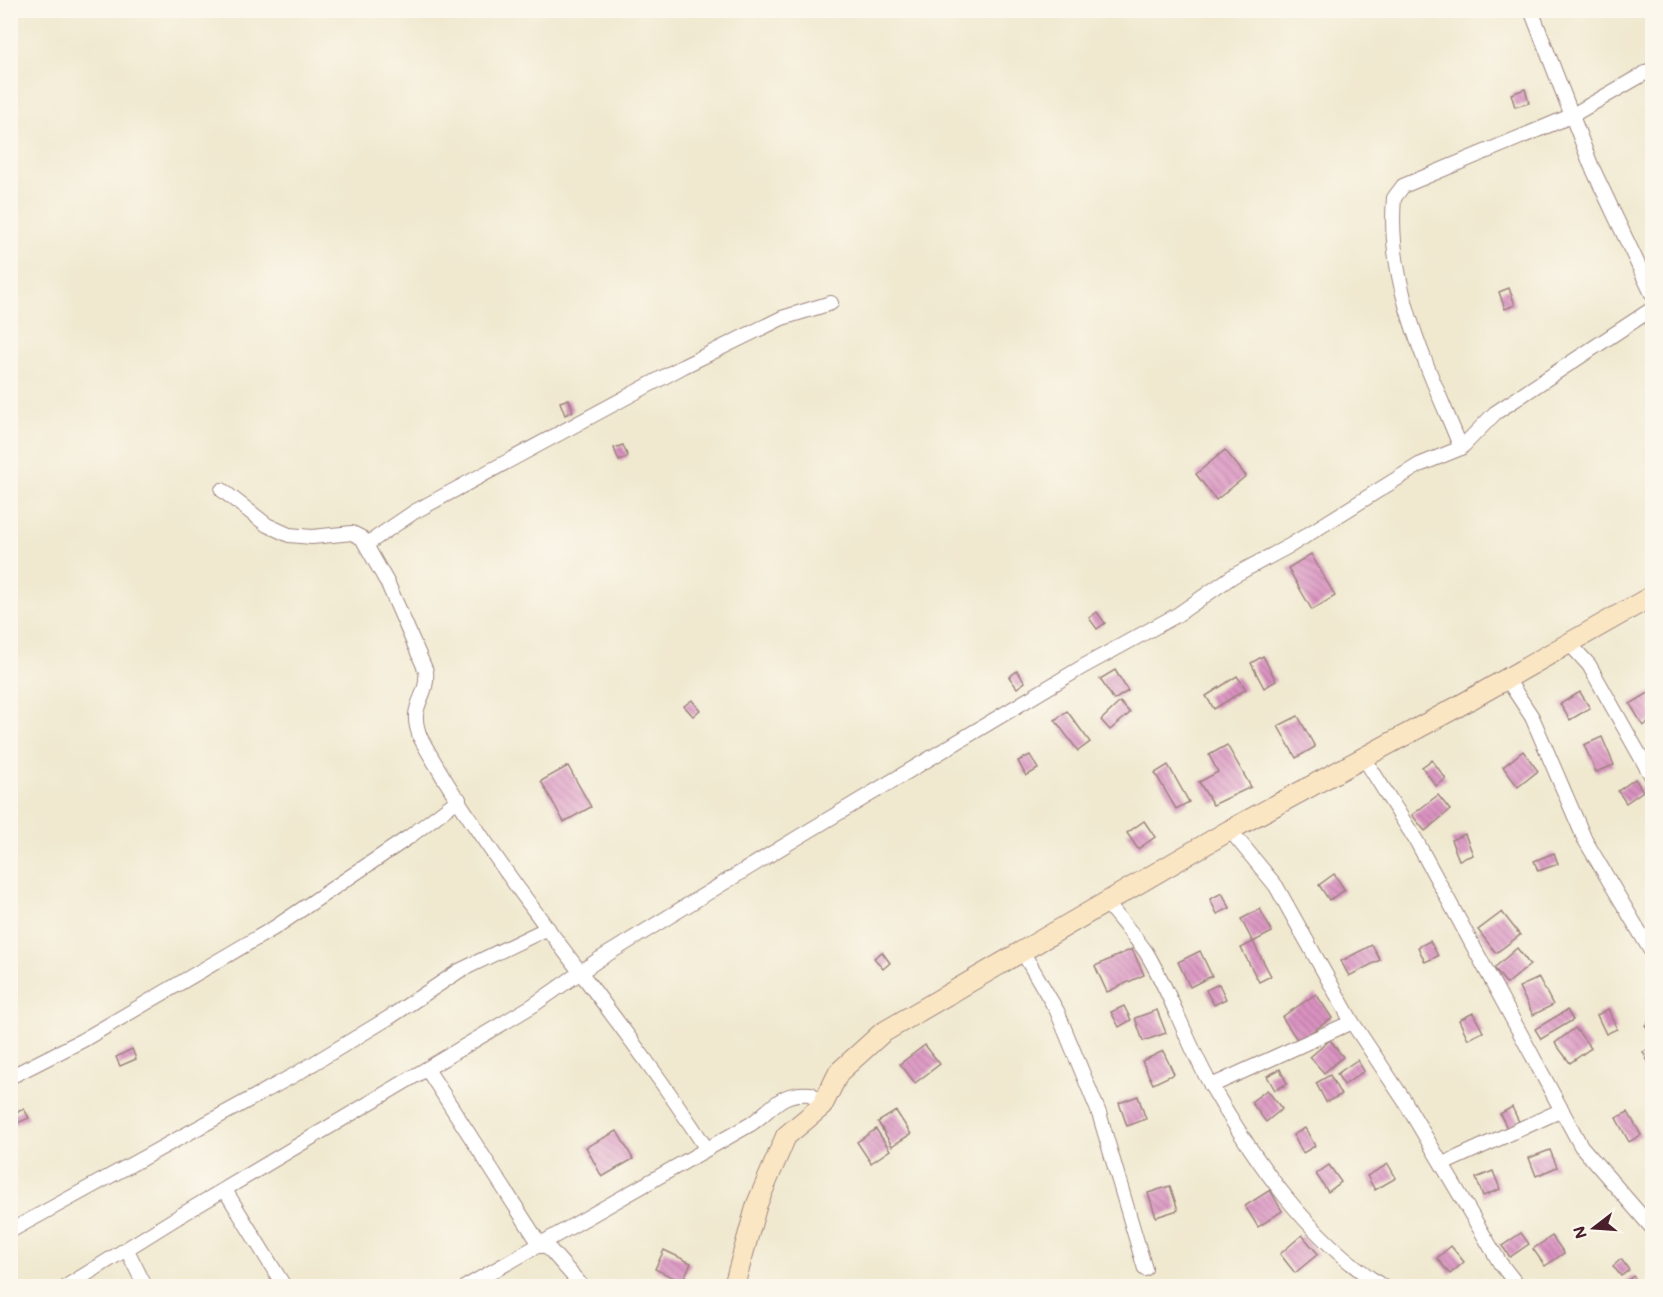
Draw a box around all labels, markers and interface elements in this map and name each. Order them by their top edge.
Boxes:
north arrow [1564,1198,1624,1258]
text: N [1567,1224,1591,1241]

